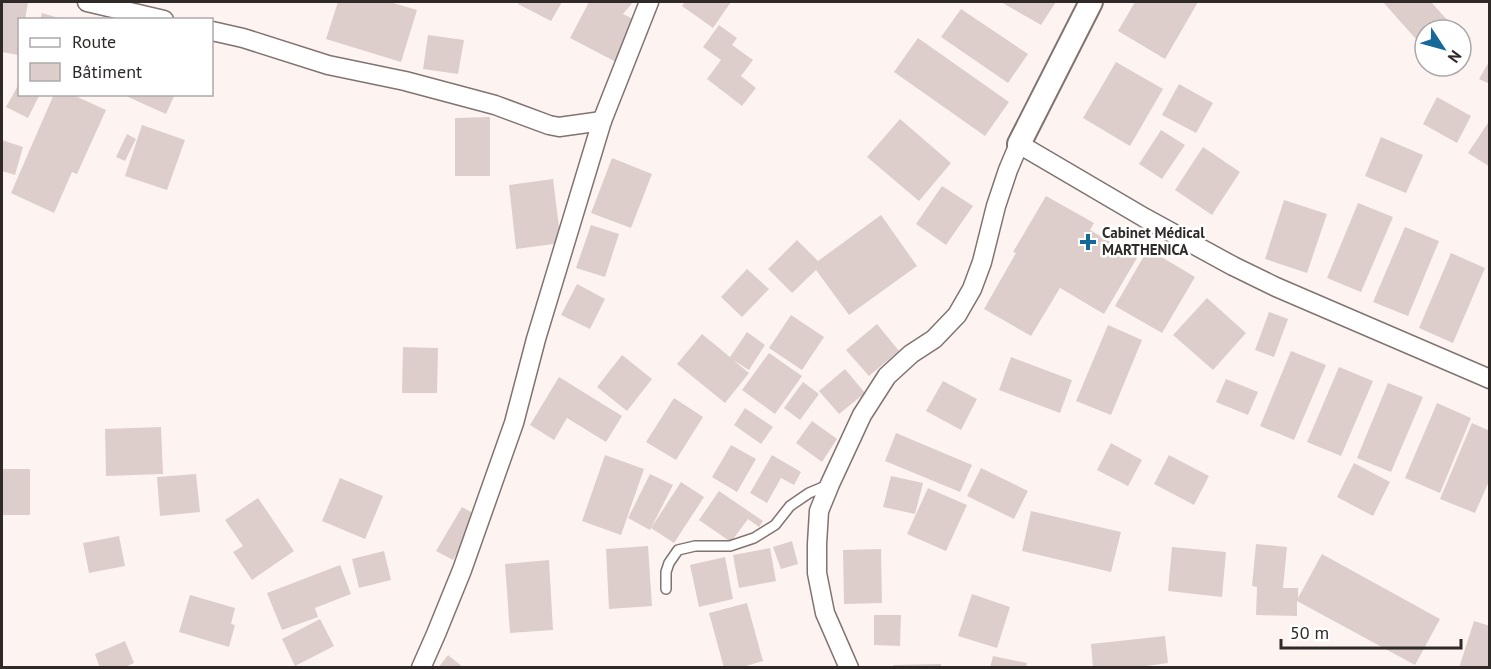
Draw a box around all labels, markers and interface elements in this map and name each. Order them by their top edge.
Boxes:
legend [18,18,213,96]
north arrow [1413,18,1473,78]
text: Route [72,30,116,53]
text: N [1444,47,1466,67]
text: Bâtiment [72,60,142,83]
place label: Cabinet Médical MARTHENICA [1102,223,1205,259]
marker: Cabinet Médical MARTHENICA [1079,233,1097,251]
scale bar [1281,612,1461,650]
text: 50 m [1290,621,1329,644]

